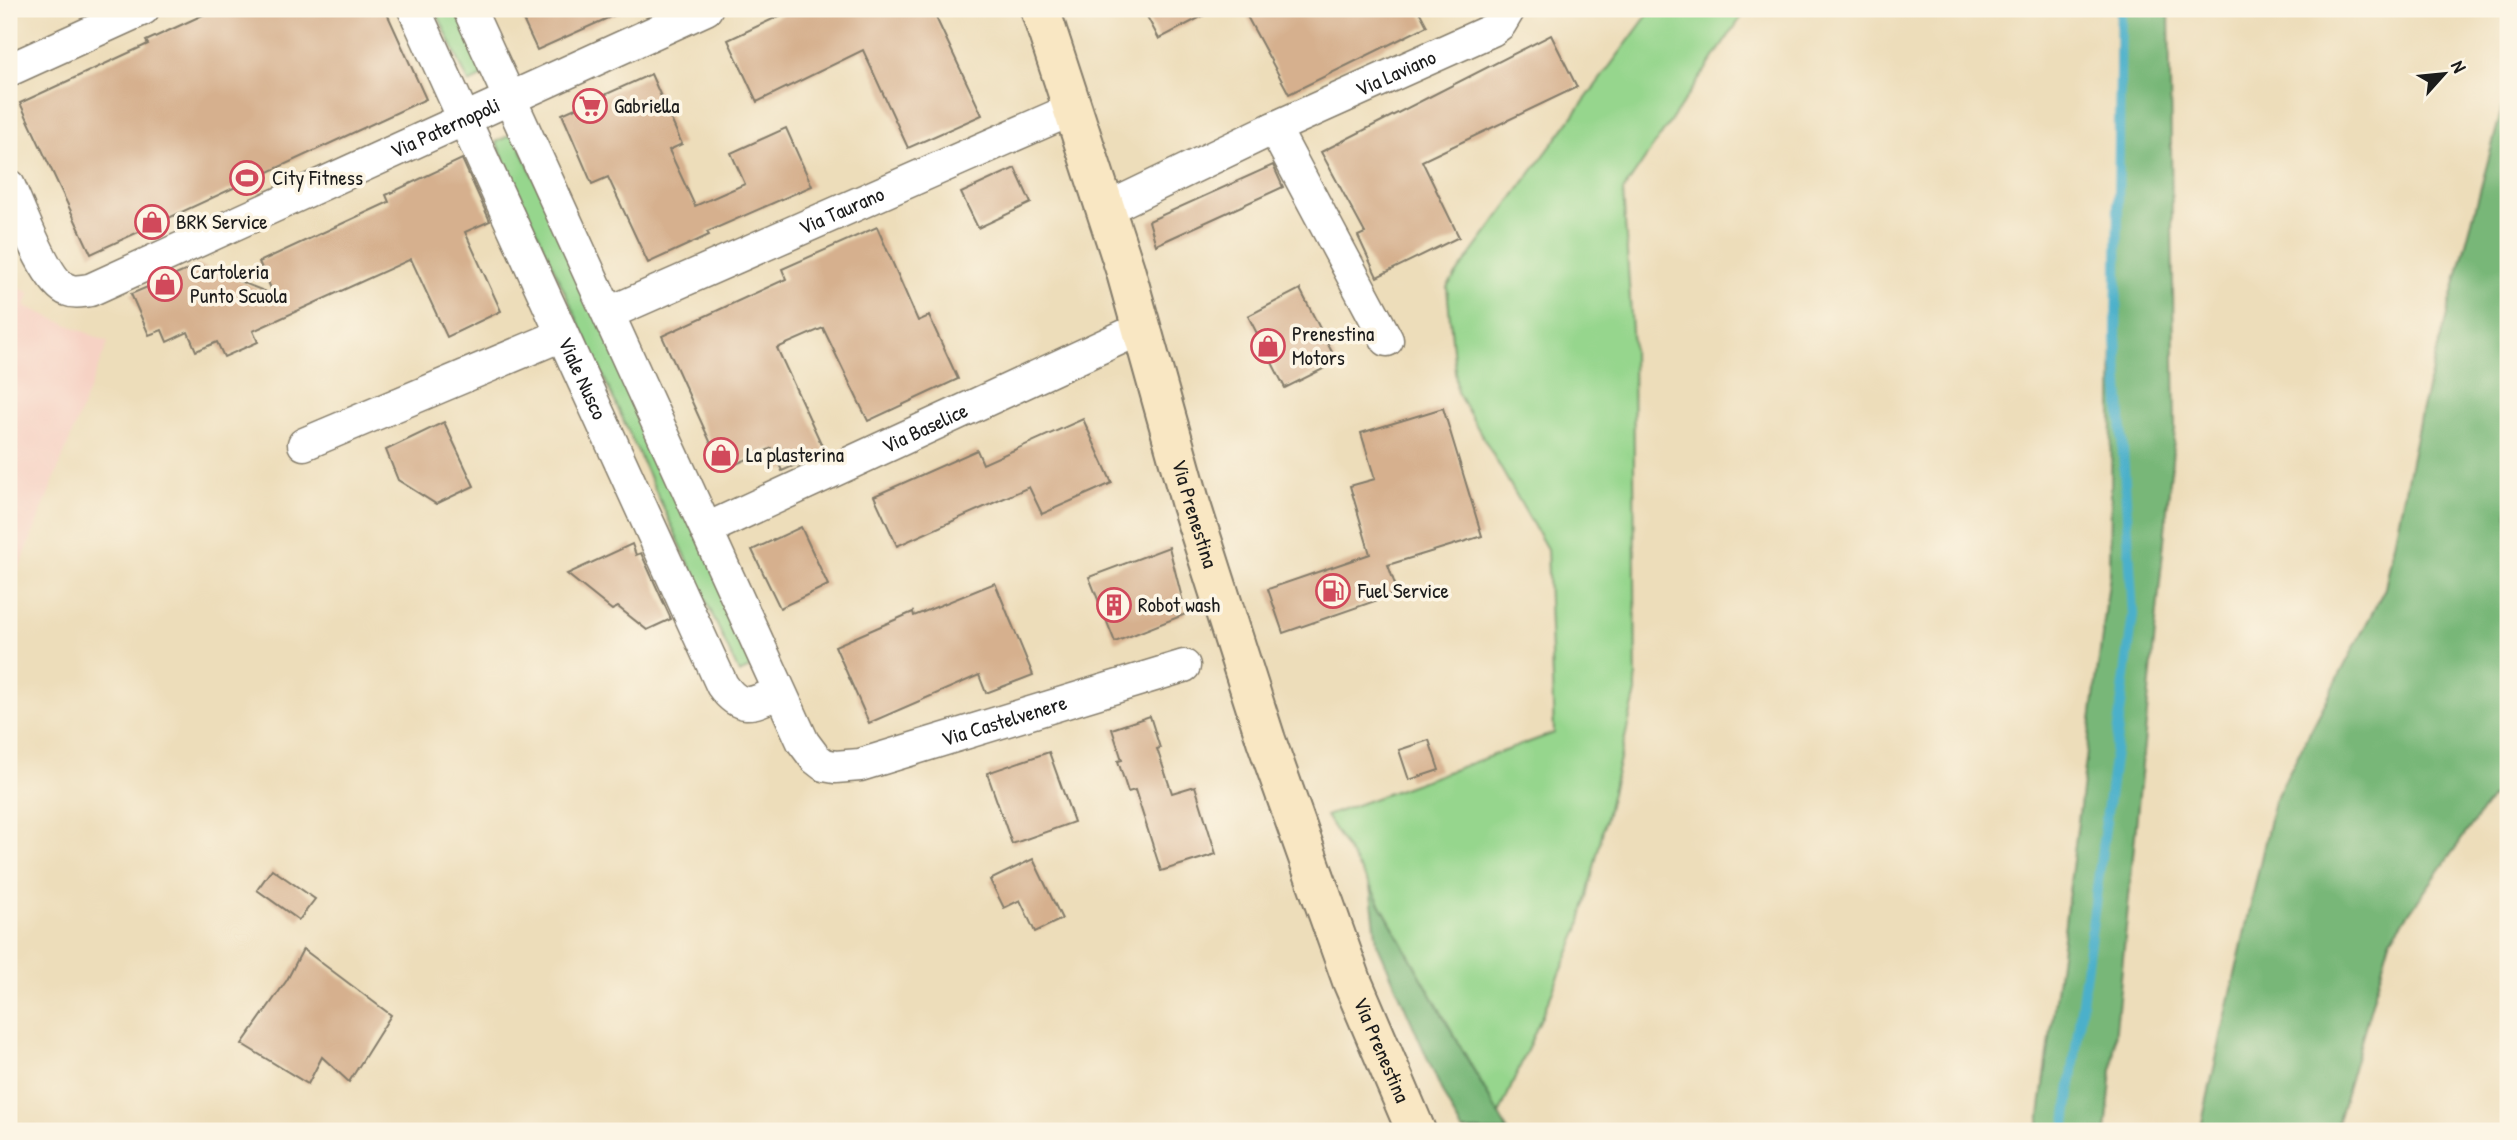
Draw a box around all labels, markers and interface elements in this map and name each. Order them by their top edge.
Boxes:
north arrow [2408,38,2478,108]
street label: Via Laviano [1351,42,1440,103]
text: N [2445,56,2473,77]
supermarket icon: Gabriella [571,87,609,125]
street label: Via Paternopoli [386,90,504,165]
place label: Gabriella [614,91,679,120]
sports icon: City Fitness [228,159,266,197]
place label: City Fitness [272,163,363,192]
street label: Via Taurano [794,179,889,242]
shop icon: BRK Service [133,203,171,241]
place label: BRK Service [176,207,268,236]
place label: Cartoleria Punto Scuola [190,257,287,310]
shop icon: Cartoleria Punto Scuola [146,265,184,303]
place label: Prenestina Motors [1292,319,1374,372]
shop icon: Prenestina Motors [1249,327,1287,365]
street label: Viale Nusco [551,332,614,424]
street label: Via Baselice [877,395,972,460]
shop icon: La plasterina [702,436,740,474]
place label: La plasterina [746,440,844,469]
street label: Via Prenestina [1165,456,1225,571]
fuel station icon: Fuel Service [1314,572,1352,610]
place label: Fuel Service [1357,576,1449,605]
building icon: Robot wash [1095,586,1133,624]
place label: Robot wash [1138,590,1220,619]
street label: Via Castelvenere [938,688,1070,753]
street label: Via Prenestina [1347,993,1417,1107]

